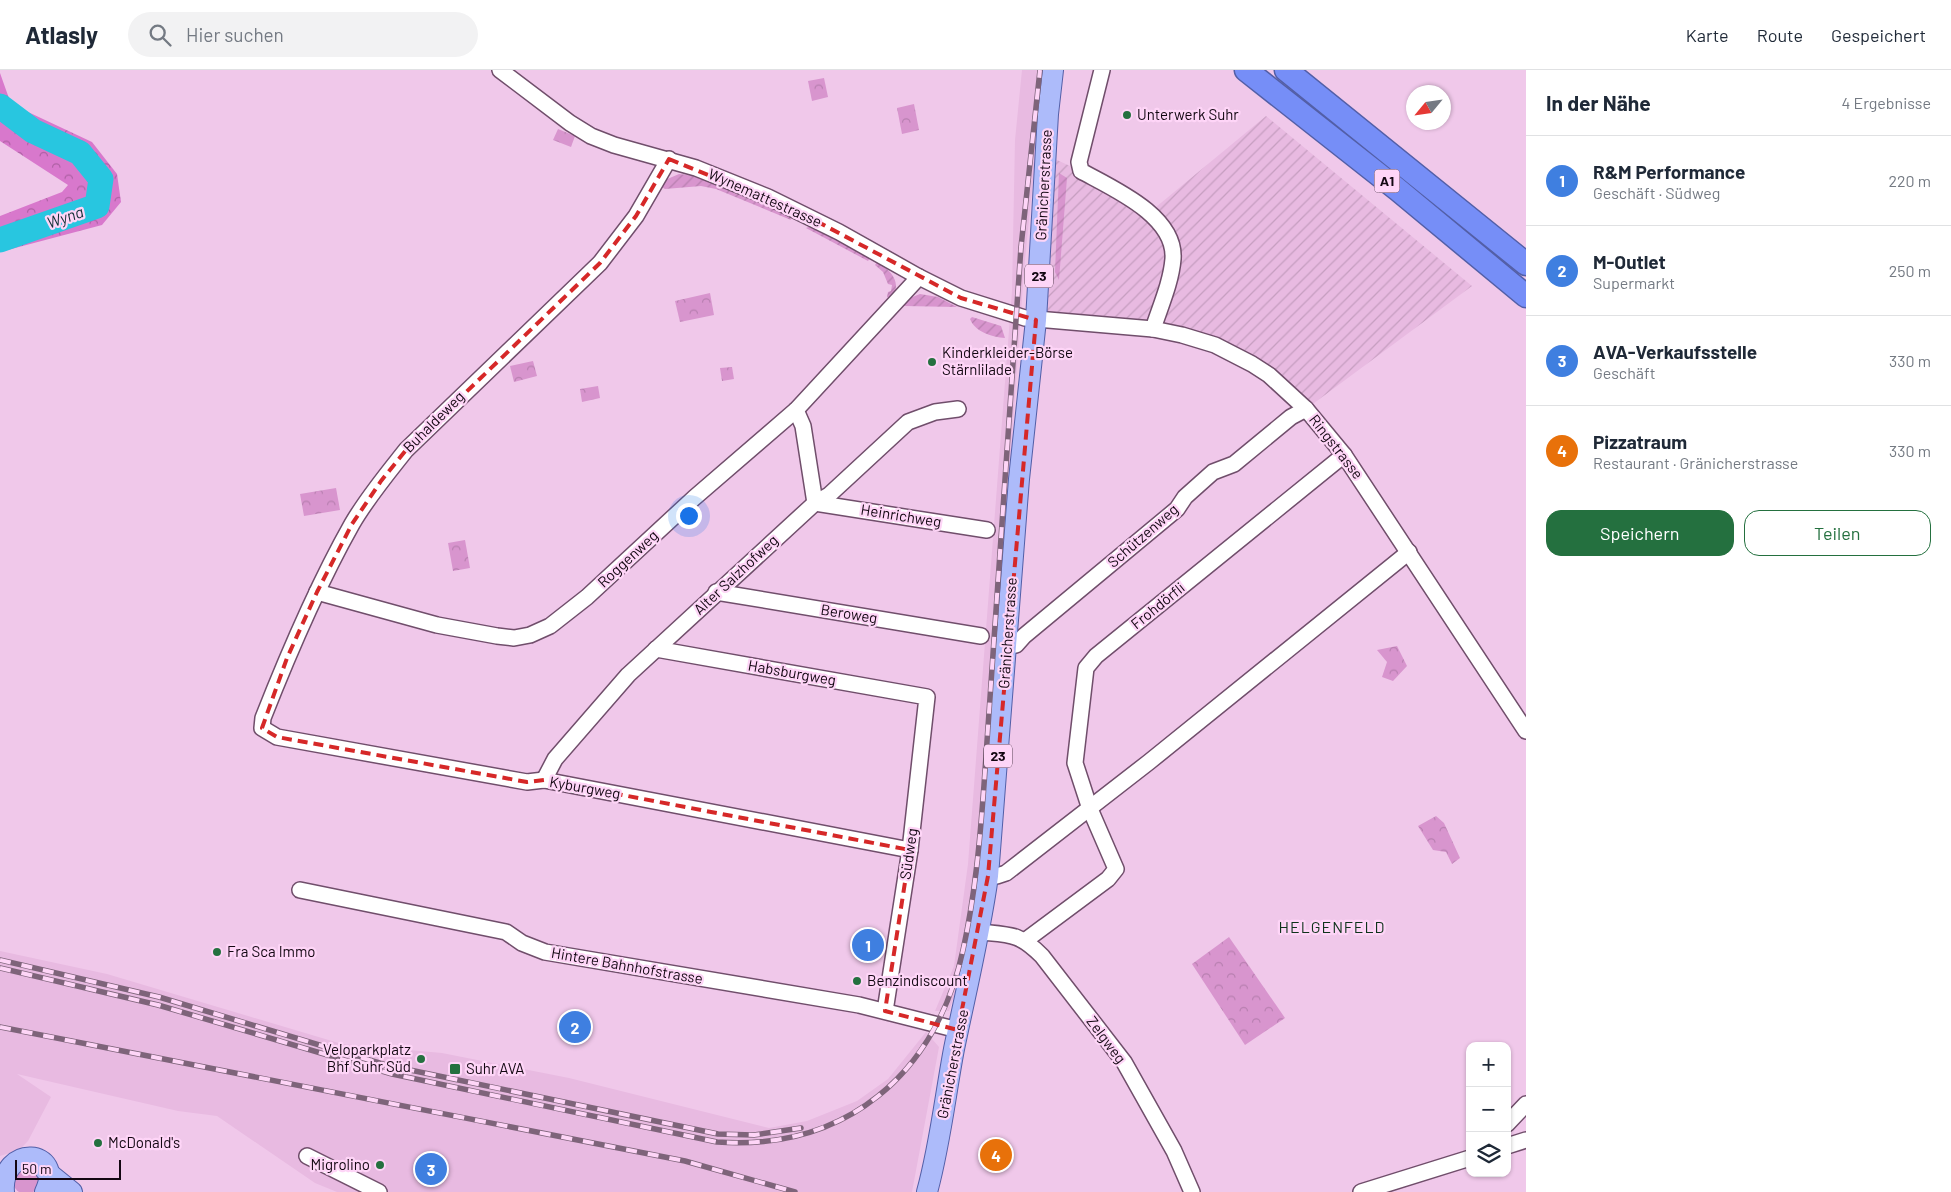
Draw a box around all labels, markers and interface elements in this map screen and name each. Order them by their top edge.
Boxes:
search box [128,12,478,57]
text: Atlasly [25,20,98,49]
icon: search [146,21,174,49]
text: Hier suchen [186,23,284,46]
text: Karte [1686,24,1729,46]
text: Route [1757,24,1803,46]
text: Gespeichert [1831,24,1926,46]
north arrow [1406,85,1451,130]
text: In der Nähe [1546,90,1651,115]
text: 4 Ergebnisse [1841,93,1931,112]
place label: Unterwerk Suhr [1137,105,1239,123]
marker: Unterwerk Suhr [1121,109,1133,121]
street label: Gränicherstrasse [1031,129,1055,241]
text: R&M Performance [1593,160,1745,183]
street label: Wynemattestrasse [706,164,825,230]
road number: A1 [1374,170,1400,192]
text: 1 [1559,171,1565,190]
text: 220 m [1888,171,1931,190]
text: Geschäft · Südweg [1593,183,1720,202]
water label: Wyna [44,201,86,232]
text: M-Outlet [1593,250,1666,273]
text: 2 [1558,261,1566,280]
text: 250 m [1889,261,1931,280]
road number: 23 [1025,265,1053,288]
text: Supermarkt [1593,273,1675,292]
text: AVA-Verkaufsstelle [1593,340,1757,363]
place label: Kinderkleider-Börse Stärnlilade [942,343,1073,378]
text: 3 [1558,351,1566,370]
text: 330 m [1889,351,1931,370]
marker: Kinderkleider-Börse Stärnlilade [926,356,938,368]
text: Geschäft [1593,363,1656,382]
street label: Buhaldeweg [399,387,468,456]
street label: Ringstrasse [1306,411,1368,482]
text: Pizzatraum [1593,430,1687,453]
text: 4 [1557,441,1567,460]
text: 330 m [1889,441,1931,460]
text: Restaurant · Gränicherstrasse [1593,453,1798,472]
street label: Heinrichweg [860,500,943,530]
street label: Schützenweg [1103,500,1181,571]
your location [676,503,702,529]
button: Speichern [1546,510,1734,556]
button: Teilen [1744,510,1931,556]
street label: Roggenweg [593,526,661,591]
street label: Alter Salzhofweg [689,531,781,618]
street label: Gränicherstrasse [994,577,1020,689]
street label: Frohdörfli [1127,578,1188,632]
street label: Beroweg [819,600,879,626]
street label: Habsburgweg [747,655,838,689]
road number: 23 [984,744,1012,768]
street label: Kyburgweg [548,772,622,802]
street label: Südweg [896,827,921,881]
district label: HELGENFELD [1278,917,1386,936]
pin: 1 [852,926,884,964]
place label: Fra Sca Immo [227,942,315,960]
street label: Hintere Bahnhofstrasse [550,943,704,987]
marker: Fra Sca Immo [211,946,223,958]
place label: Benzindiscount [867,971,968,989]
marker: Benzindiscount [851,975,863,987]
street label: Gränicherstrasse [933,1007,971,1120]
pin: 2 [559,1008,591,1046]
street label: Zelgweg [1083,1012,1130,1066]
place label: Veloparkplatz Bhf Suhr Süd [323,1040,411,1075]
map controls [1466,1042,1511,1177]
button: + [1466,1042,1511,1087]
marker: Veloparkplatz Bhf Suhr Süd [415,1053,427,1065]
place label: Suhr AVA [466,1059,524,1077]
marker: Suhr AVA [448,1062,462,1076]
button: − [1466,1087,1511,1132]
button: layers [1466,1132,1511,1177]
place label: McDonald's [108,1133,180,1151]
pin: 4 [980,1136,1012,1174]
marker: McDonald's [92,1137,104,1149]
pin: 3 [415,1150,447,1188]
place label: Migrolino [310,1155,370,1173]
scale bar [15,1157,121,1180]
marker: Migrolino [374,1159,386,1171]
text: 50 m [22,1160,51,1177]

